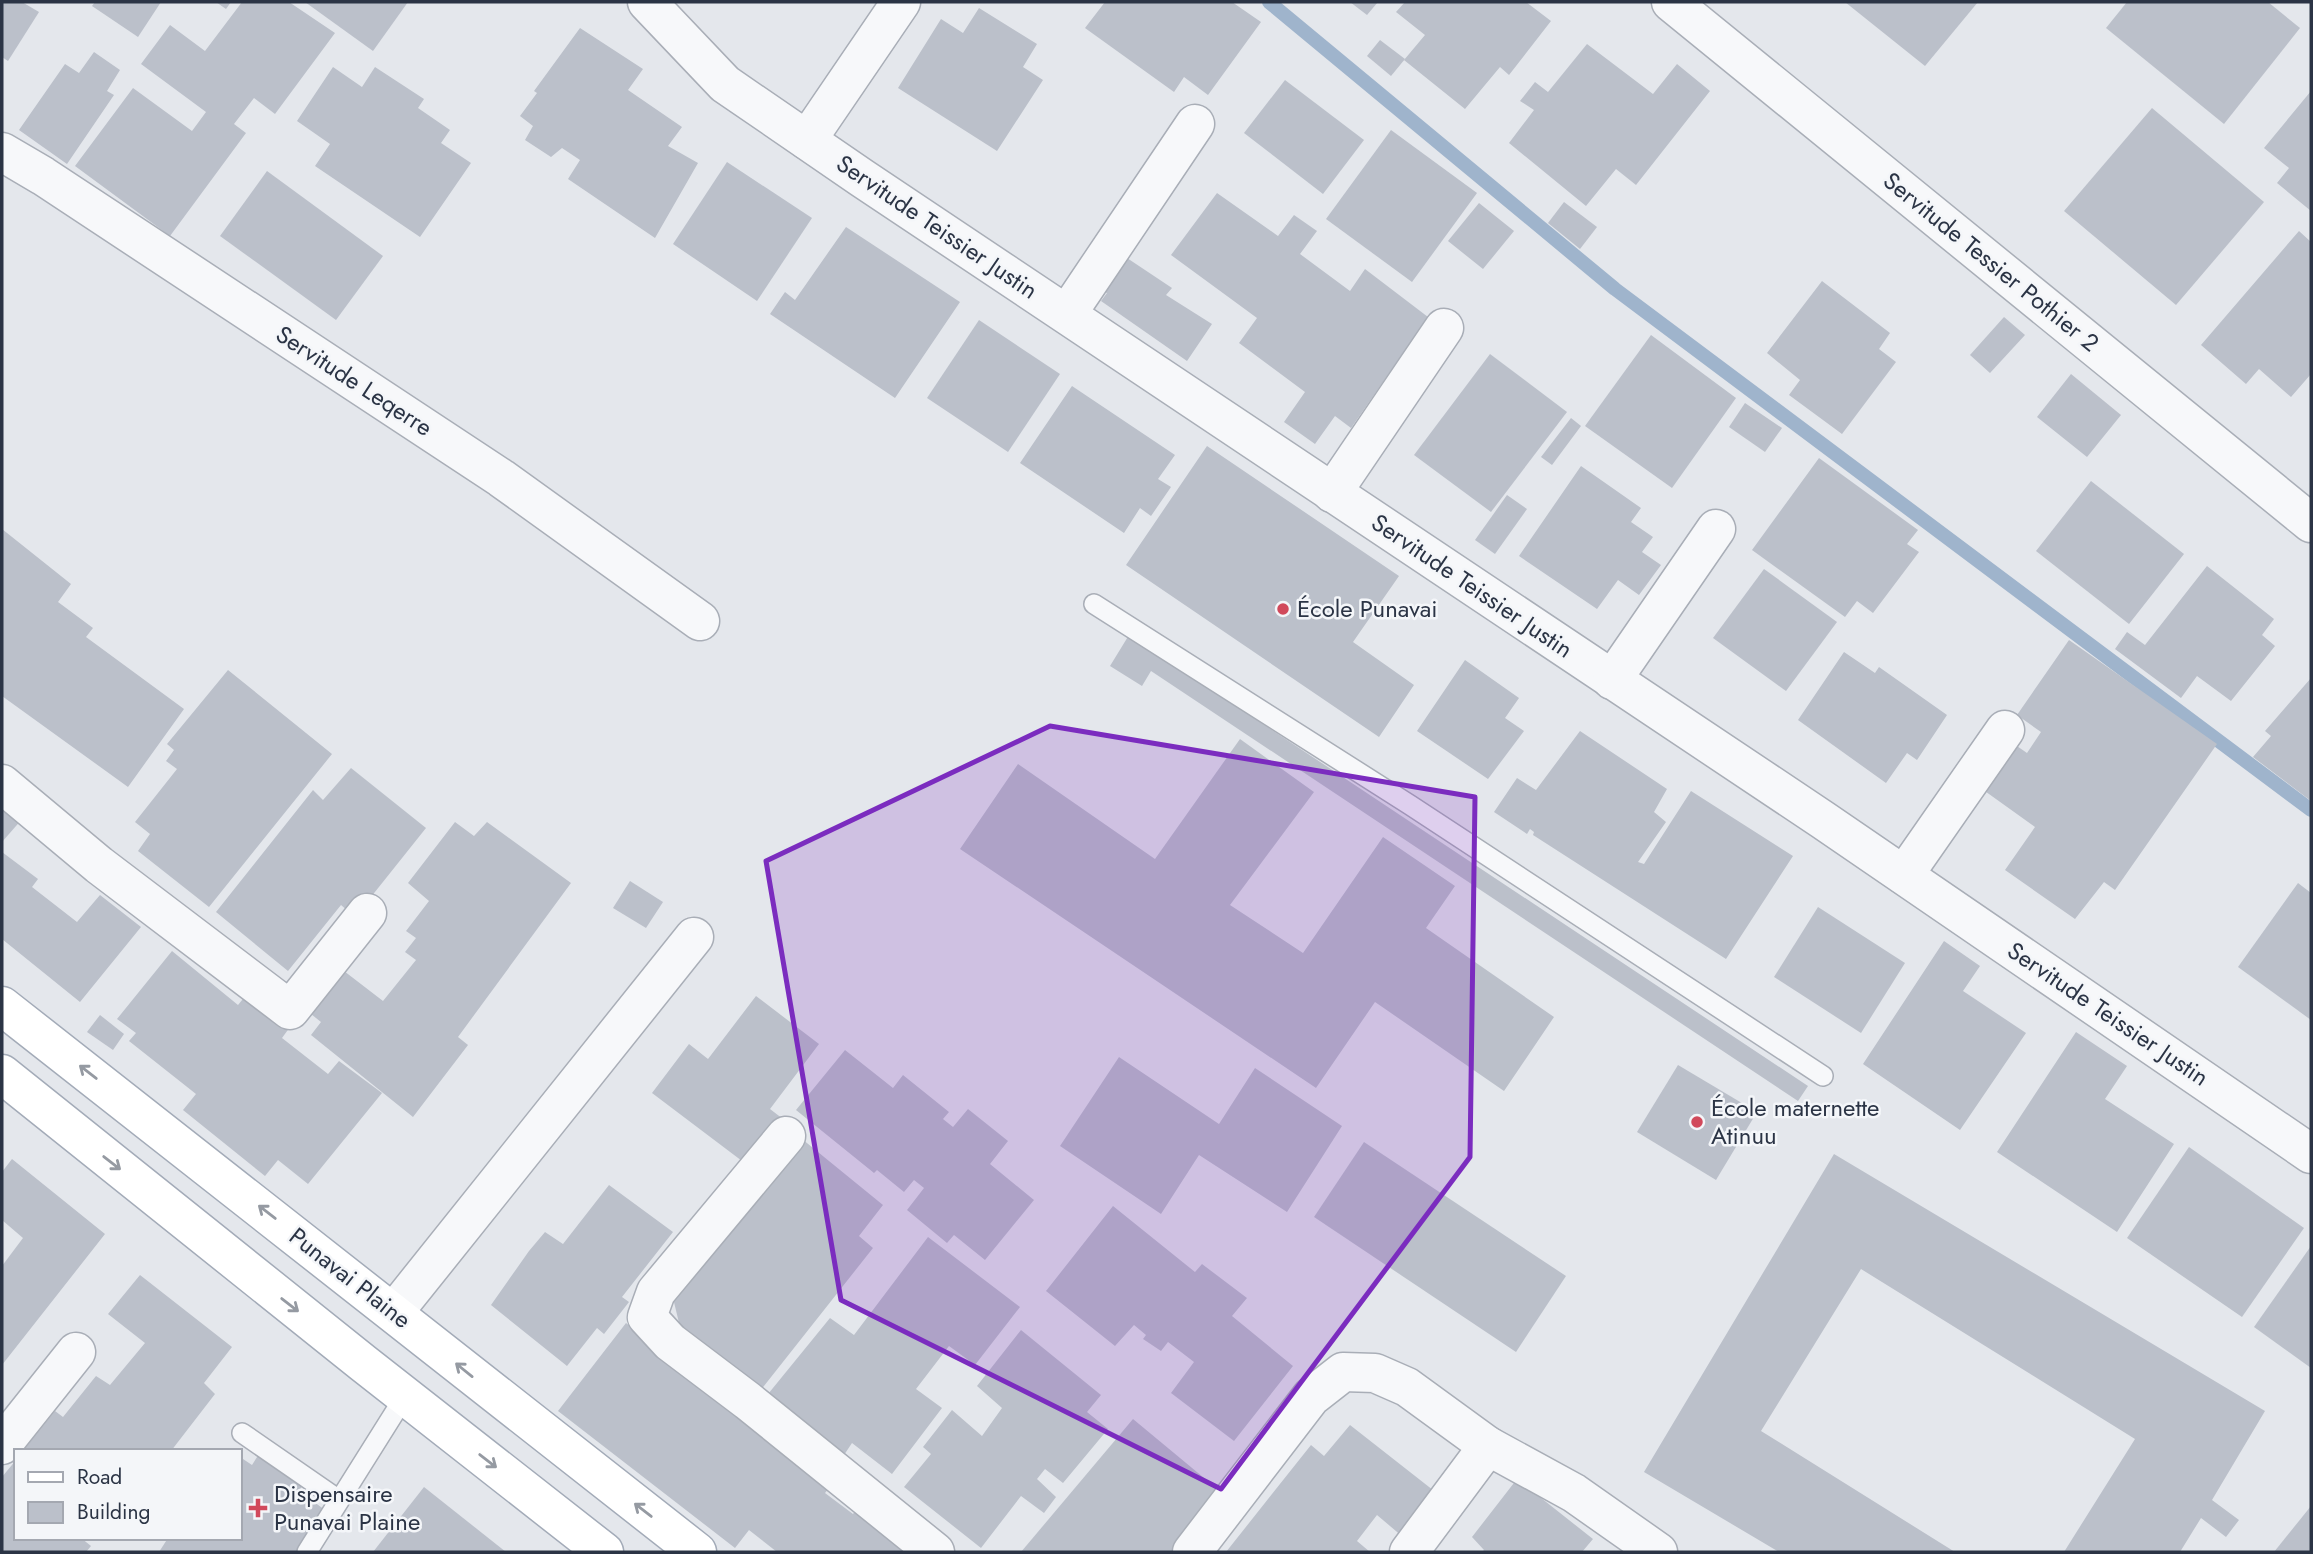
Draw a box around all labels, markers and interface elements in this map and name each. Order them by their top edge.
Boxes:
street label: Servitude Teissier Justin [830,146,1045,307]
street label: Servitude Tessier Pothier 2 [1876,163,2107,360]
street label: Servitude Leqerre [269,317,440,444]
street label: Servitude Teissier Justin [1365,505,1580,666]
place label: École Punavai [1297,591,1438,626]
marker: École Punavai [1275,601,1291,617]
street label: Servitude Teissier Justin [2001,933,2216,1094]
one-way arrow [80,1064,98,1079]
place label: École maternette Atinuu [1711,1090,1879,1153]
marker: École maternette Atinuu [1689,1114,1705,1130]
one-way arrow [102,1156,121,1171]
one-way arrow [259,1205,277,1220]
street label: Punavai Plaine [282,1219,419,1336]
one-way arrow [280,1297,299,1312]
one-way arrow [455,1362,473,1378]
legend [14,1449,242,1540]
one-way arrow [478,1454,496,1469]
text: Road [77,1462,122,1492]
place label: Dispensaire Punavai Plaine [274,1476,420,1539]
text: Building [77,1497,150,1527]
marker: Dispensaire Punavai Plaine [248,1498,268,1518]
one-way arrow [634,1503,653,1518]

